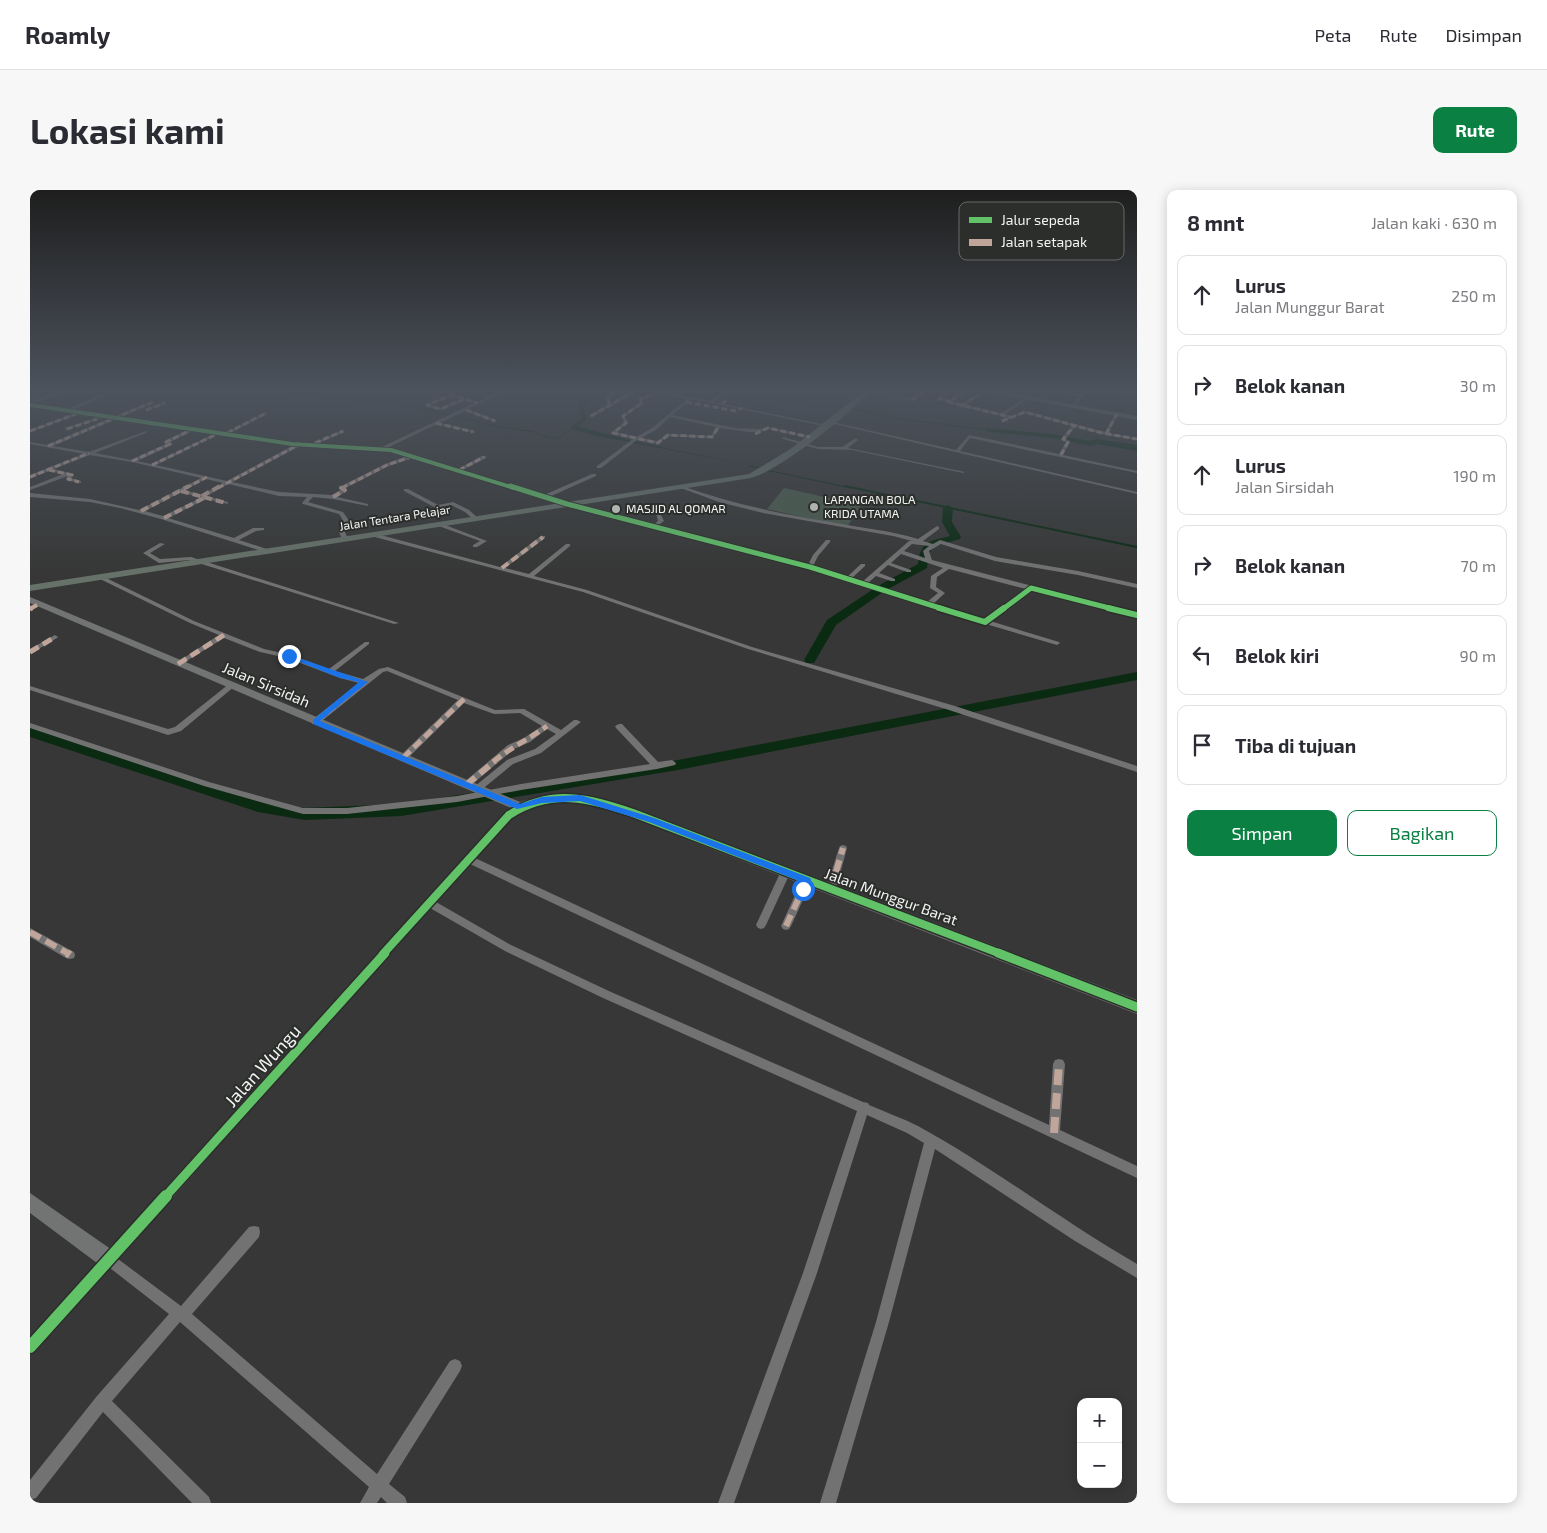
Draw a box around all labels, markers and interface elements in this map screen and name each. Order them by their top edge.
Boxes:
text: Roamly [25,20,110,49]
text: Peta [1315,24,1352,46]
text: Rute [1380,24,1417,46]
text: Disimpan [1445,24,1522,46]
button: Rute [1433,107,1517,153]
text: Lokasi kami [30,109,225,151]
legend [959,202,1124,260]
text: 8 mnt [1187,210,1244,235]
text: Jalur sepeda [1001,211,1080,228]
text: Jalan kaki · 630 m [1371,213,1497,232]
text: Jalan setapak [1001,233,1087,250]
text: Lurus [1235,274,1286,297]
icon: ahead [1188,281,1216,309]
text: 250 m [1451,286,1496,305]
text: Jalan Munggur Barat [1235,297,1385,316]
icon: right [1188,371,1216,399]
text: Belok kanan [1235,374,1345,397]
text: 30 m [1460,376,1496,395]
text: Lurus [1235,454,1286,477]
icon: ahead [1188,461,1216,489]
text: 190 m [1453,466,1496,485]
text: Jalan Sirsidah [1235,477,1334,496]
place label: LAPANGAN BOLA KRIDA UTAMA [824,492,916,520]
street label: Jalan Tentara Pelajar [338,501,452,534]
place label: MASJID AL QOMAR [626,501,726,516]
marker: LAPANGAN BOLA KRIDA UTAMA [808,501,820,513]
marker: MASJID AL QOMAR [610,503,622,515]
icon: right [1188,551,1216,579]
text: Belok kanan [1235,554,1345,577]
text: 70 m [1461,556,1496,575]
icon: left [1188,641,1216,669]
text: Belok kiri [1235,644,1319,667]
route end [278,645,301,668]
text: 90 m [1460,646,1496,665]
street label: Jalan Sirsidah [220,658,313,711]
icon: arrive [1188,731,1216,759]
text: Tiba di tujuan [1235,734,1356,757]
button: Simpan [1187,810,1337,856]
button: Bagikan [1347,810,1497,856]
street label: Jalan Munggur Barat [822,864,961,929]
route start [792,878,815,901]
street label: Jalan Wungu [220,1020,305,1111]
map controls [1077,1398,1122,1488]
button: + [1077,1398,1122,1443]
button: − [1077,1443,1122,1488]

